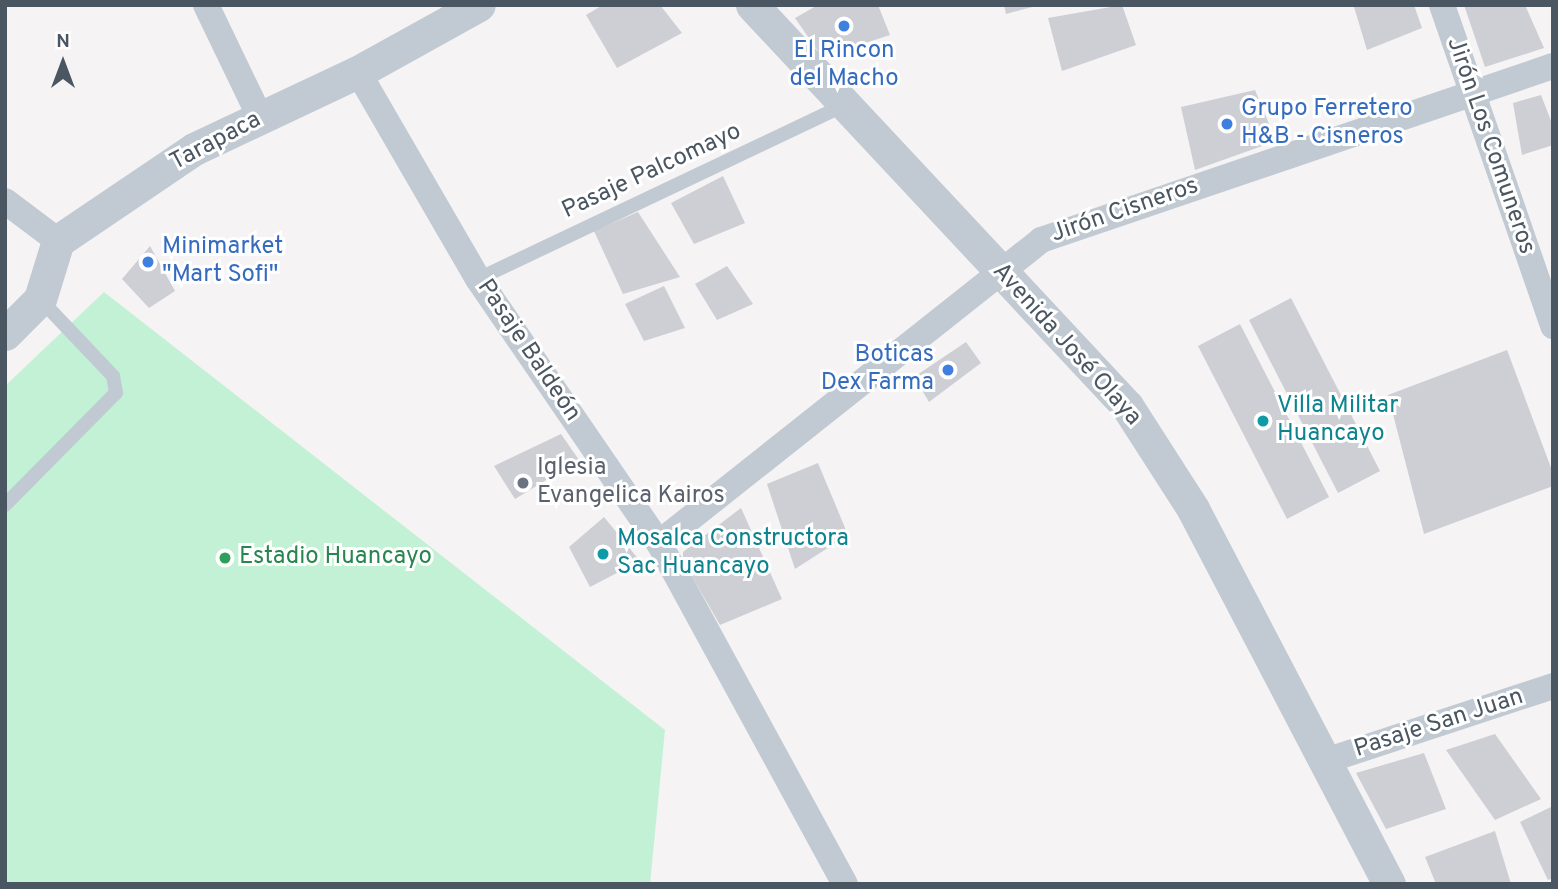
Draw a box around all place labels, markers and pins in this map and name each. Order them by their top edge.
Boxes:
marker: El Rincon del Macho [836,18,852,34]
place label: El Rincon del Macho [789,38,899,94]
place label: Grupo Ferretero H&B - Cisneros [1241,96,1413,152]
marker: Grupo Ferretero H&B - Cisneros [1219,116,1235,132]
place label: Minimarket "Mart Sofi" [162,234,283,290]
marker: Minimarket "Mart Sofi" [140,254,156,270]
place label: Boticas Dex Farma [821,342,934,398]
marker: Boticas Dex Farma [940,362,956,378]
place label: Villa Militar Huancayo [1277,393,1398,449]
marker: Villa Militar Huancayo [1255,413,1271,429]
place label: Iglesia Evangelica Kairos [537,455,725,511]
marker: Iglesia Evangelica Kairos [515,475,531,491]
place label: Mosalca Constructora Sac Huancayo [617,526,849,582]
place label: Estadio Huancayo [239,544,432,572]
marker: Mosalca Constructora Sac Huancayo [595,546,611,562]
marker: Estadio Huancayo [217,550,233,566]

